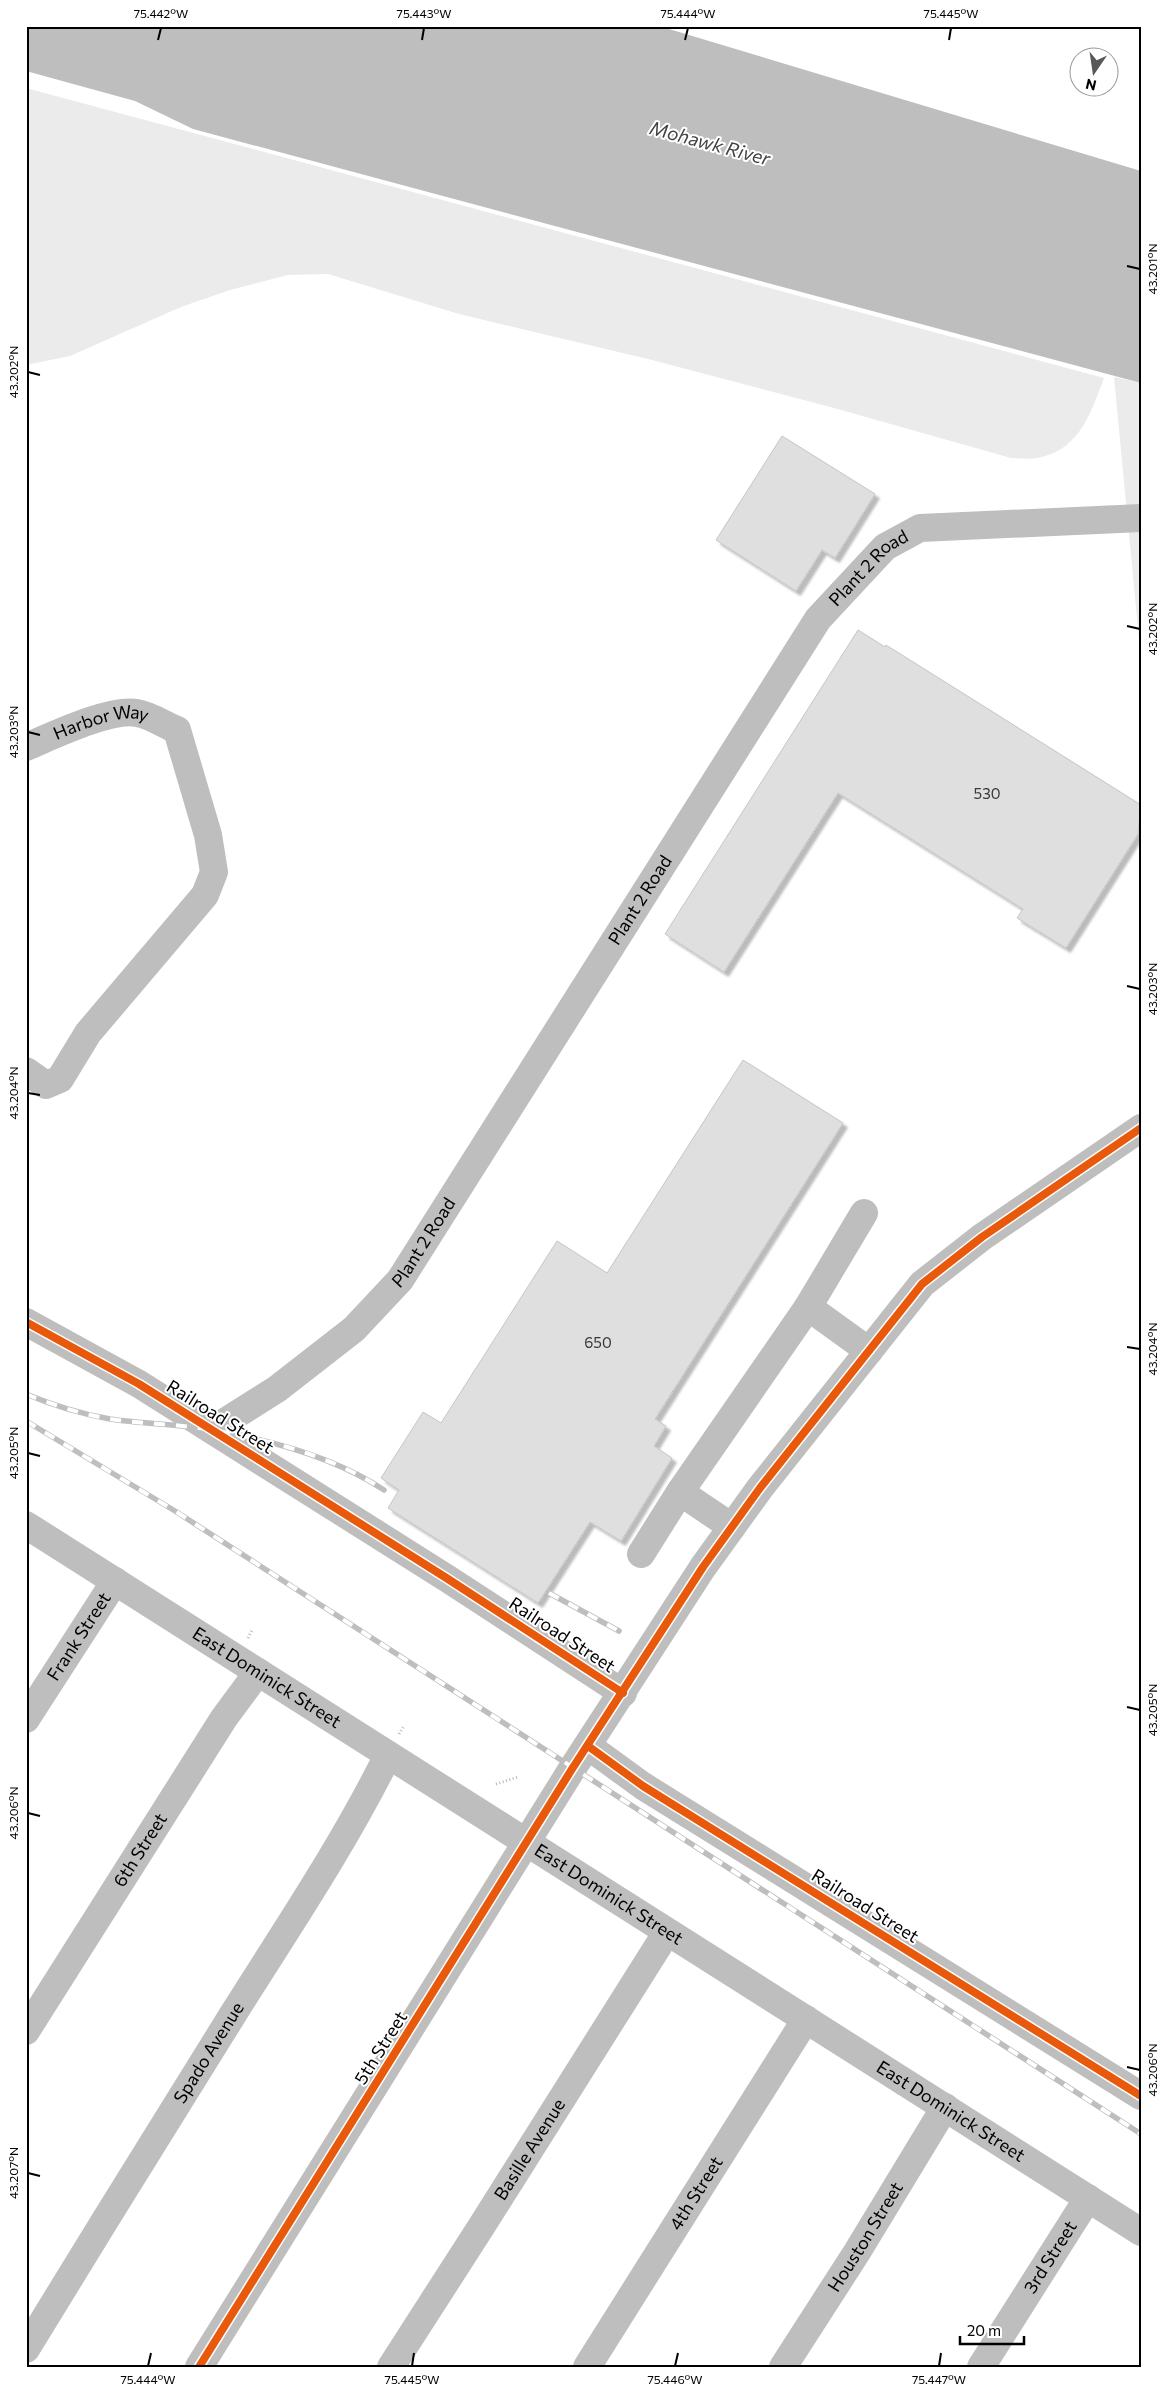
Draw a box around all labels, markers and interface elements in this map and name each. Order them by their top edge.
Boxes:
text: 75.442°W [134,6,188,20]
text: 75.443°W [397,6,451,20]
text: 75.444°W [660,6,716,20]
text: 75.445°W [924,6,978,20]
north arrow [1070,48,1120,98]
text: N [1084,76,1098,95]
water label: Mohawk River [647,115,774,170]
text: 43.201°N [1145,243,1159,295]
text: 43.202°N [6,346,20,398]
street label: Plant 2 Road [824,525,912,610]
text: 43.202°N [1145,603,1159,655]
street label: Harbor Way [50,700,152,744]
text: 43.203°N [6,706,20,758]
house number: 530 [974,784,1000,802]
street label: Plant 2 Road [603,851,676,949]
text: 43.203°N [1145,963,1159,1015]
text: 43.204°N [6,1067,20,1120]
street label: Plant 2 Road [387,1193,459,1292]
text: 43.204°N [1145,1323,1159,1376]
house number: 650 [584,1333,612,1351]
street label: Railroad Street [163,1374,278,1458]
text: 43.205°N [6,1427,20,1479]
street label: Frank Street [42,1588,115,1684]
street label: Railroad Street [505,1592,620,1677]
street label: East Dominick Street [189,1622,346,1732]
text: 43.205°N [1145,1684,1159,1736]
text: 43.206°N [6,1786,20,1840]
street label: 6th Street [108,1809,171,1891]
street label: East Dominick Street [531,1838,688,1949]
street label: Railroad Street [808,1863,923,1947]
street label: Spado Avenue [168,1998,248,2107]
street label: 5th Street [349,2007,411,2088]
text: 43.206°N [1145,2043,1159,2097]
street label: East Dominick Street [873,2055,1030,2166]
street label: Basille Avenue [489,2094,569,2204]
text: 43.207°N [6,2147,20,2199]
street label: 4th Street [664,2152,727,2234]
street label: Houston Street [822,2178,907,2296]
street label: 3rd Street [1018,2216,1081,2297]
scale bar [960,2313,1023,2345]
text: 20 m [967,2321,1001,2339]
text: 75.444°W [120,2372,176,2386]
text: 75.445°W [385,2372,439,2386]
text: 75.446°W [647,2372,703,2386]
text: 75.447°W [912,2372,966,2386]

